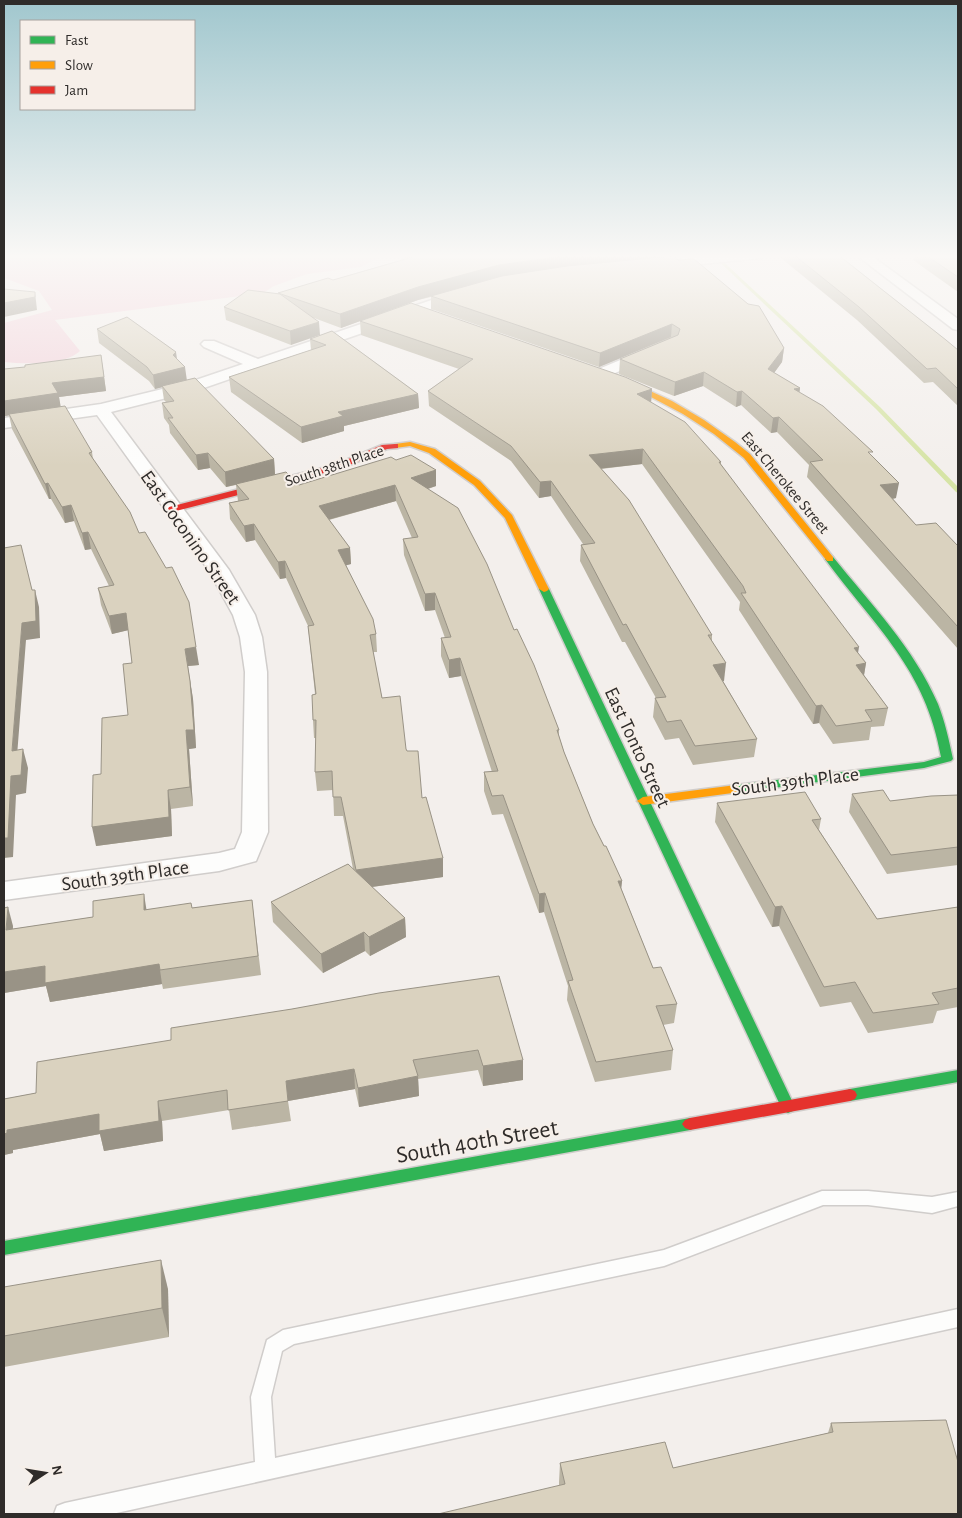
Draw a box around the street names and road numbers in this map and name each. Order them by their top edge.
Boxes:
street label: East Cherokee Street [738,429,832,537]
street label: South 38th Place [283,442,386,489]
street label: East Coconino Street [137,467,244,609]
street label: East Tonto Street [601,684,674,811]
street label: South 39th Place [730,764,860,800]
street label: South 39th Place [60,857,190,895]
street label: South 40th Street [394,1116,560,1168]

